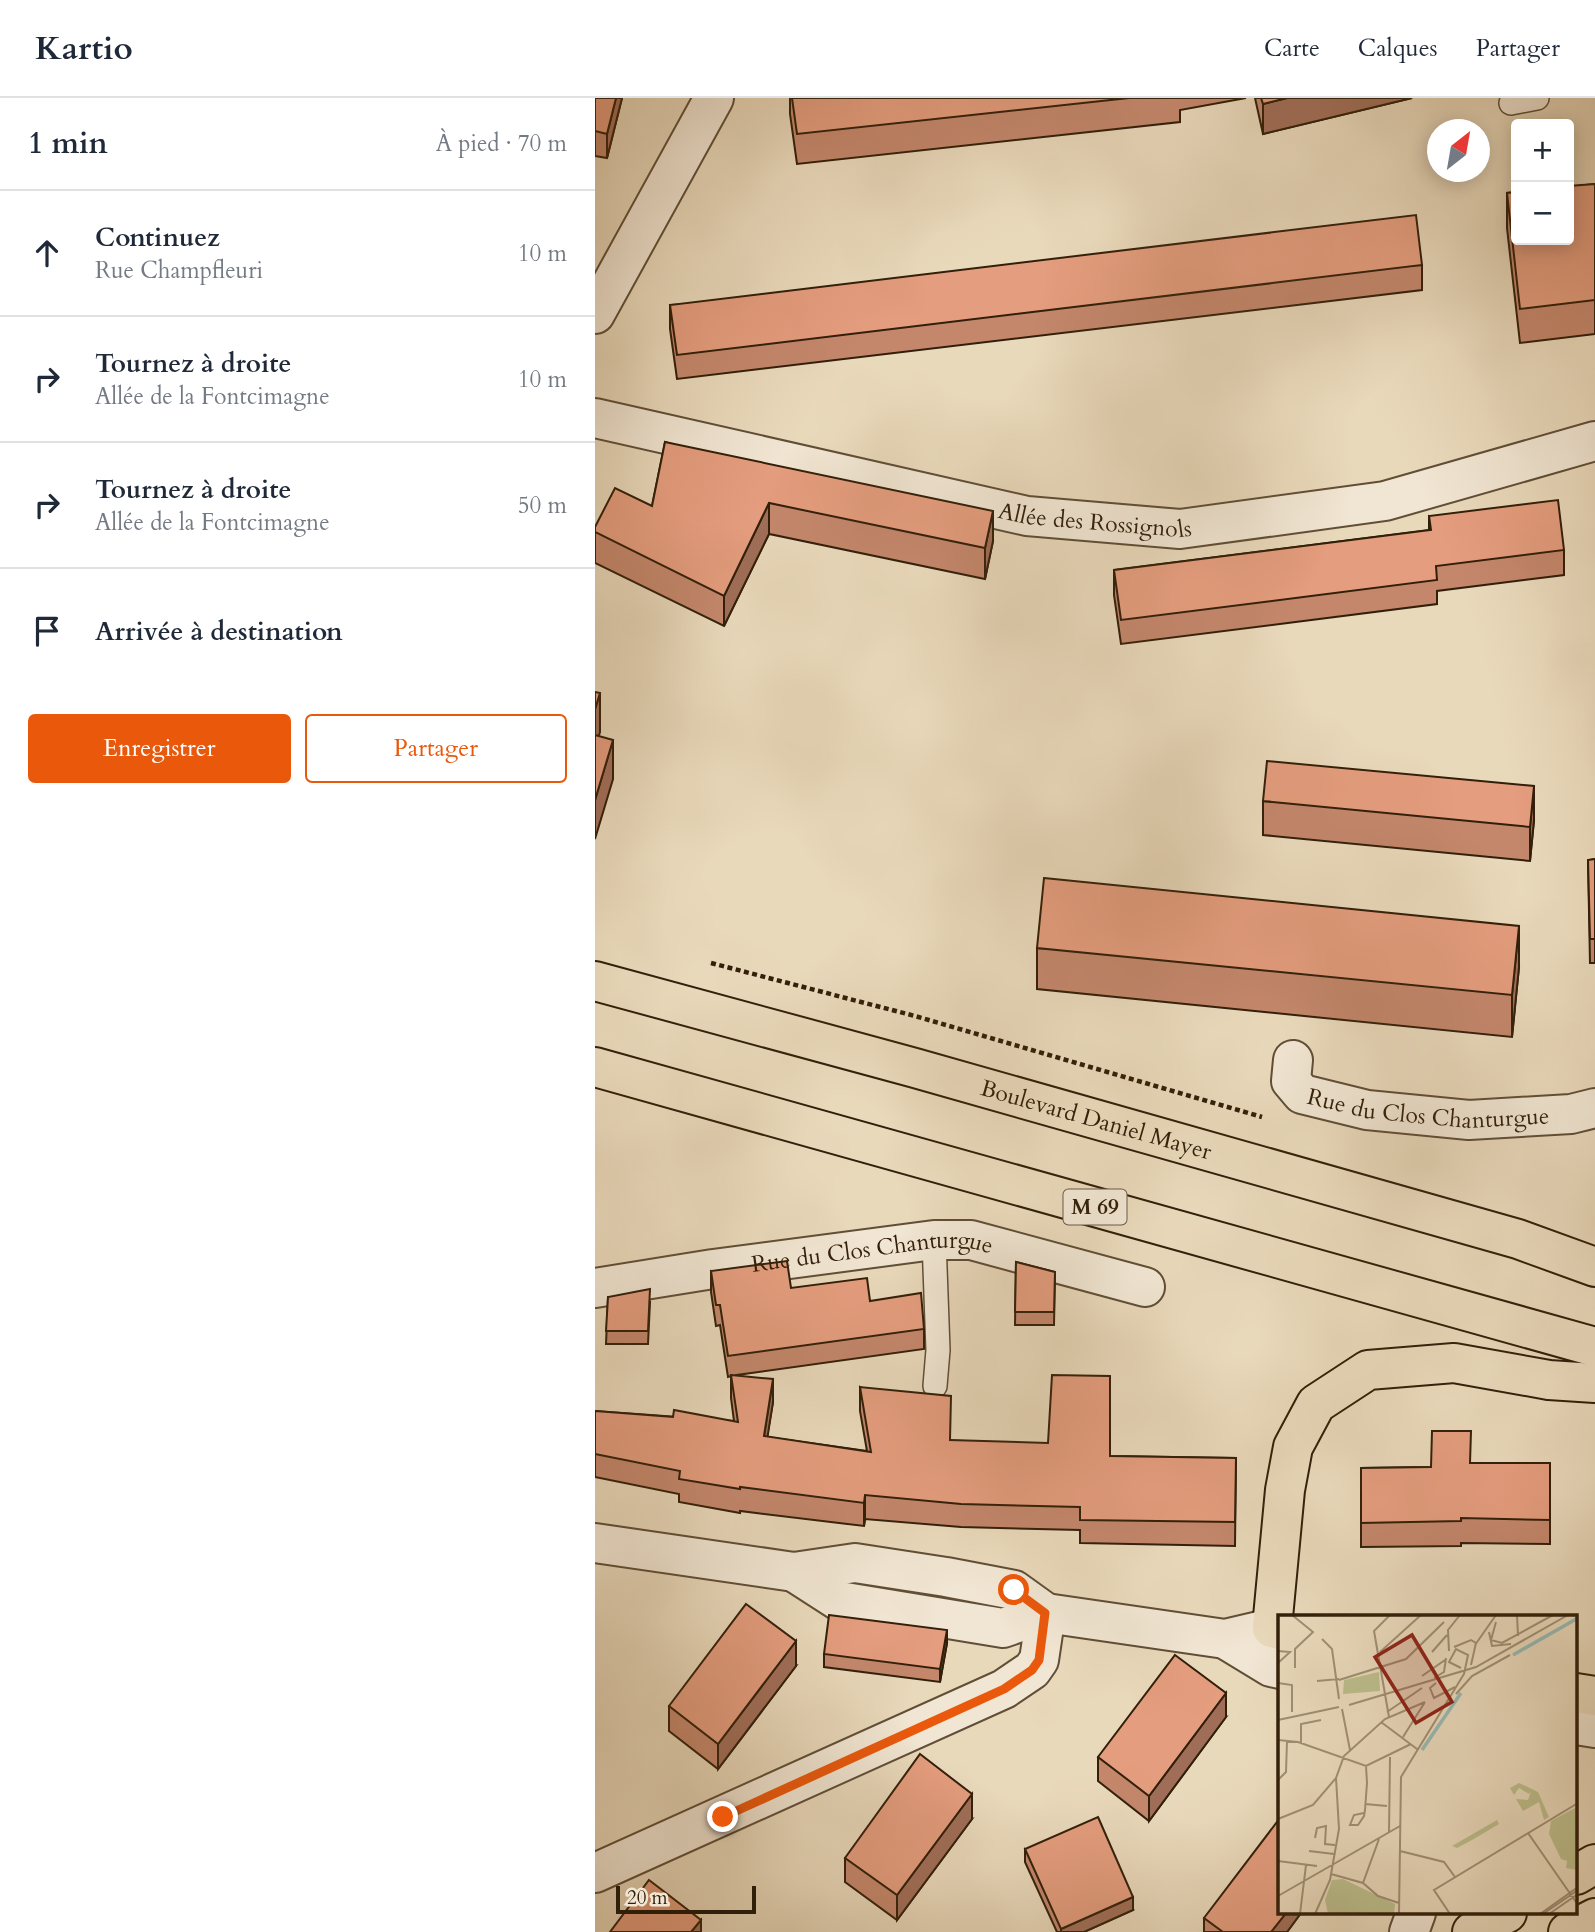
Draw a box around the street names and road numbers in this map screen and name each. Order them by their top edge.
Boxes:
street label: Allée des Rossignols [995,494,1193,545]
street label: Boulevard Daniel Mayer [977,1072,1216,1167]
street label: Rue du Clos Chanturgue [1304,1080,1550,1136]
road number: M 69 [1063,1190,1127,1224]
street label: Rue du Clos Chanturgue [749,1224,997,1279]

